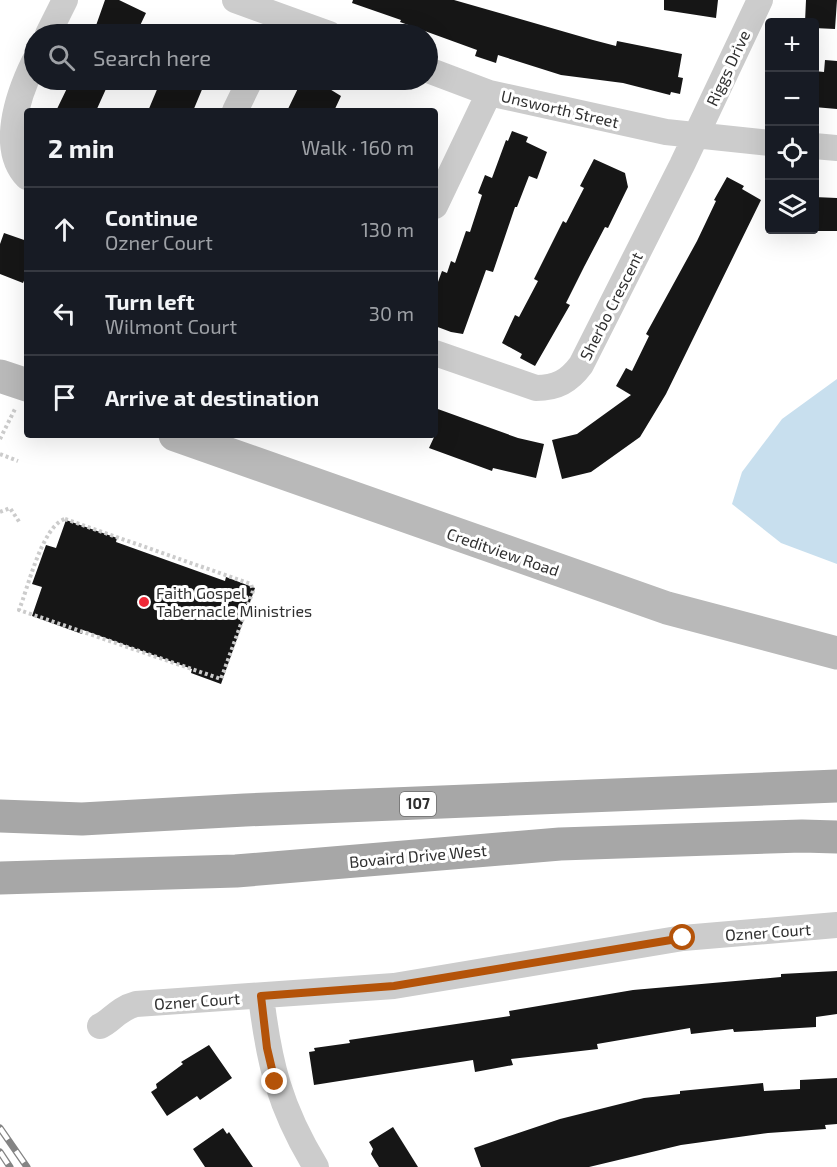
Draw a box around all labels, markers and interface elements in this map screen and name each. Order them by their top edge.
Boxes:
map controls [765,18,819,234]
button: + [765,18,819,72]
search box [24,24,438,90]
street label: Riggs Drive [702,27,753,109]
icon: search [45,41,78,74]
text: Search here [93,44,211,70]
button: − [765,72,819,126]
street label: Unsworth Street [499,86,621,131]
button: locate [765,126,819,180]
text: 2 min [48,132,114,163]
text: Walk · 160 m [301,135,414,159]
button: layers [765,180,819,234]
text: Continue [105,204,198,230]
icon: ahead [48,213,81,246]
text: 130 m [361,217,414,241]
text: Ozner Court [105,230,213,254]
street label: Sherbo Crescent [575,249,646,363]
text: Turn left [105,288,194,314]
icon: left [48,297,81,330]
text: 30 m [369,301,414,325]
text: Wilmont Court [105,314,237,338]
icon: arrive [48,381,81,414]
text: Arrive at destination [105,384,319,410]
street label: Creditview Road [445,523,562,580]
place label: Faith Gospel Tabernacle Ministries [156,583,312,620]
marker: Faith Gospel Tabernacle Ministries [137,595,151,609]
road number: 107 [400,792,436,816]
street label: Bovaird Drive West [348,840,488,871]
street label: Ozner Court [724,919,812,944]
route start [669,924,695,950]
street label: Ozner Court [153,988,241,1013]
route end [261,1068,287,1094]

